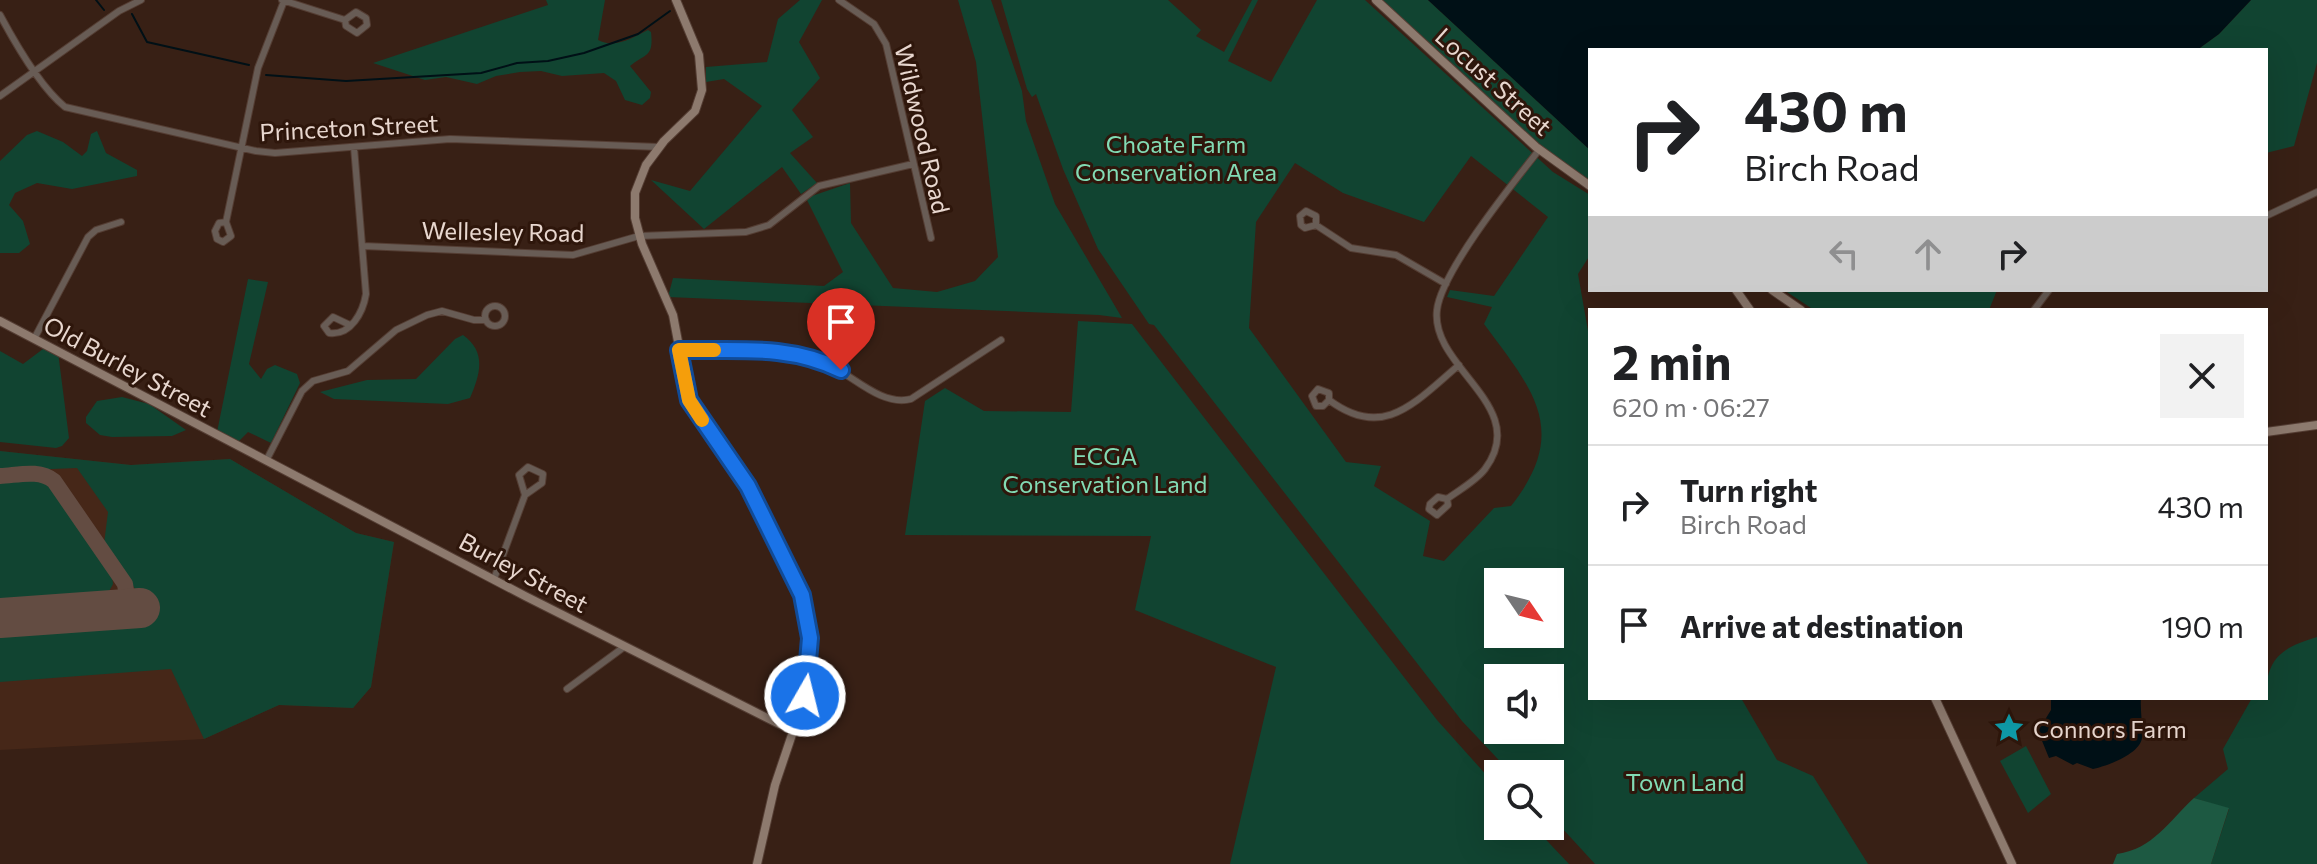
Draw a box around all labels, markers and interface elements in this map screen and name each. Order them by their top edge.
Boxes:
street label: Locust Street [1430,21,1558,141]
street label: Wildwood Road [889,42,957,216]
text: 430 m [1744,75,1908,144]
icon: right [1612,80,1716,184]
street label: Princeton Street [259,108,439,146]
park label: Choate Farm Conservation Area [1075,129,1277,186]
text: Birch Road [1744,144,1920,188]
street label: Wellesley Road [421,215,585,247]
icon: left [1822,232,1866,276]
icon: ahead [1906,232,1950,276]
icon: right [1990,232,2034,276]
pin [807,288,875,370]
icon: arrive [819,300,863,344]
street label: Old Burley Street [39,310,217,423]
text: 2 min [1612,331,1732,390]
button: close [2160,334,2244,418]
text: 620 m · 06:27 [1612,391,1770,422]
park label: ECGA Conservation Land [1003,441,1207,498]
text: Turn right [1680,471,1817,508]
icon: right [1612,483,1656,527]
text: 430 m [2157,487,2244,524]
text: Birch Road [1680,508,1807,539]
street label: Burley Street [455,526,594,618]
north arrow [1484,568,1564,648]
map controls [1484,568,1564,840]
icon: arrive [1612,603,1656,647]
text: Arrive at destination [1680,607,1964,644]
text: 190 m [2161,607,2244,644]
position arrow [763,654,847,738]
button: sound [1484,664,1564,744]
place icon: Connors Farm [1992,711,2026,745]
place label: Connors Farm [2033,714,2187,743]
button: search [1484,760,1564,840]
park label: Town Land [1626,767,1744,796]

